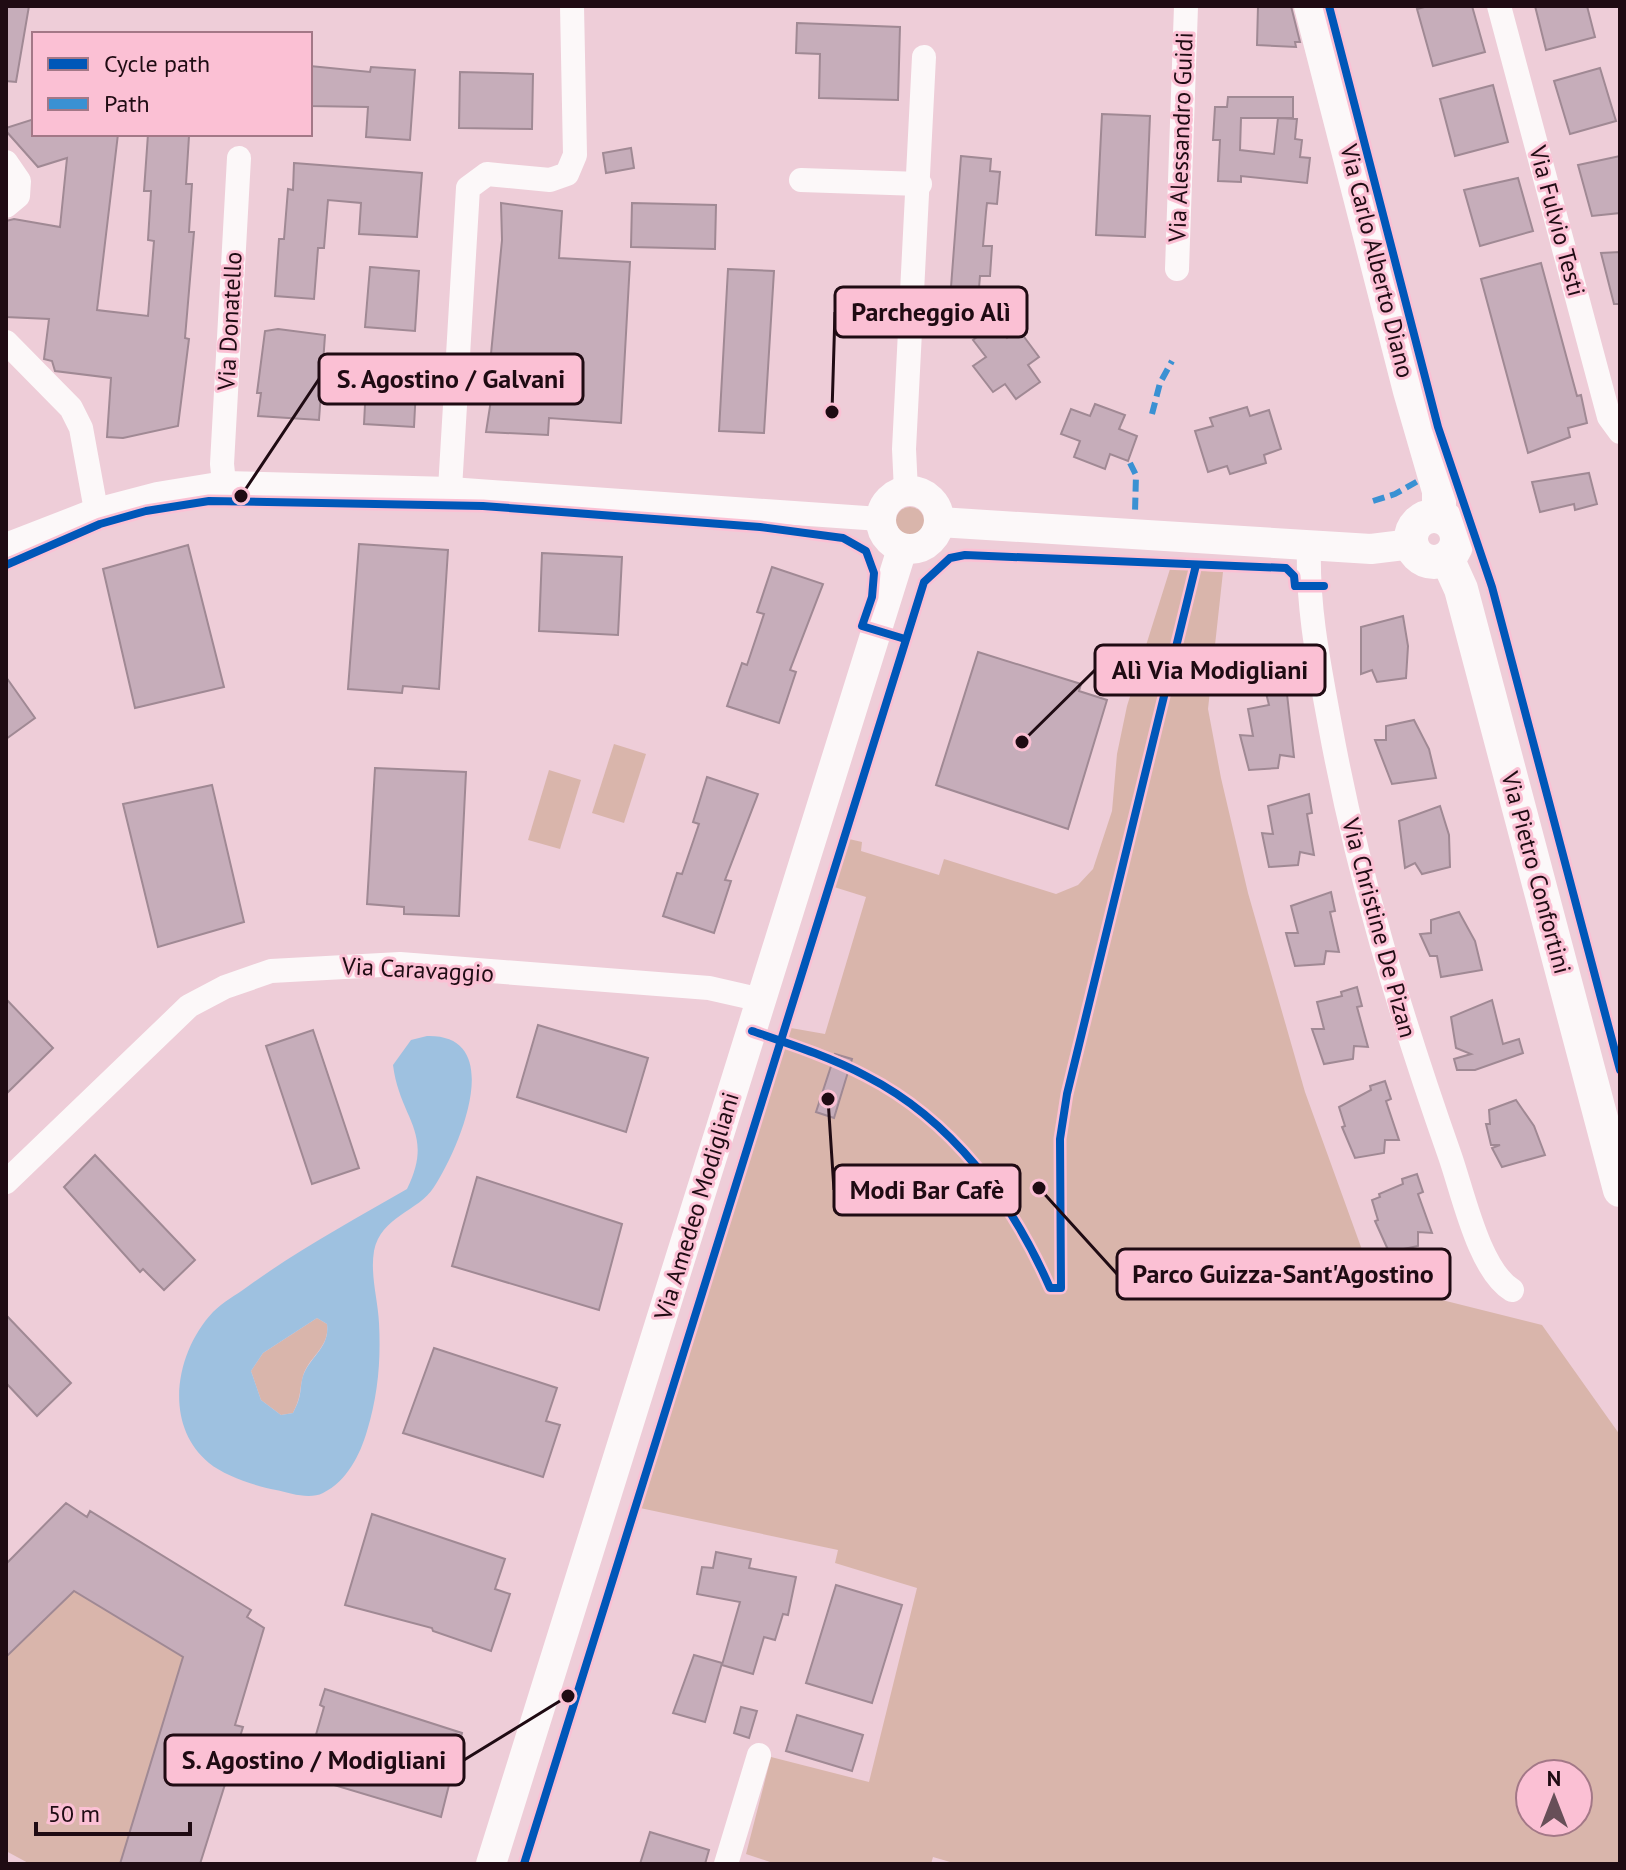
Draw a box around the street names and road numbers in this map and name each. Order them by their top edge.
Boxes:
street label: Via Alessandro Guidi [1161,32,1200,243]
street label: Via Carlo Alberto Diano [1333,140,1421,381]
street label: Via Fulvio Testi [1522,141,1592,299]
street label: Via Donatello [210,251,249,392]
street label: Via Pietro Confortini [1494,767,1578,977]
street label: Via Christine De Pizan [1335,814,1424,1041]
street label: Via Caravaggio [340,950,495,989]
street label: Via Amedeo Modigliani [647,1088,746,1324]

